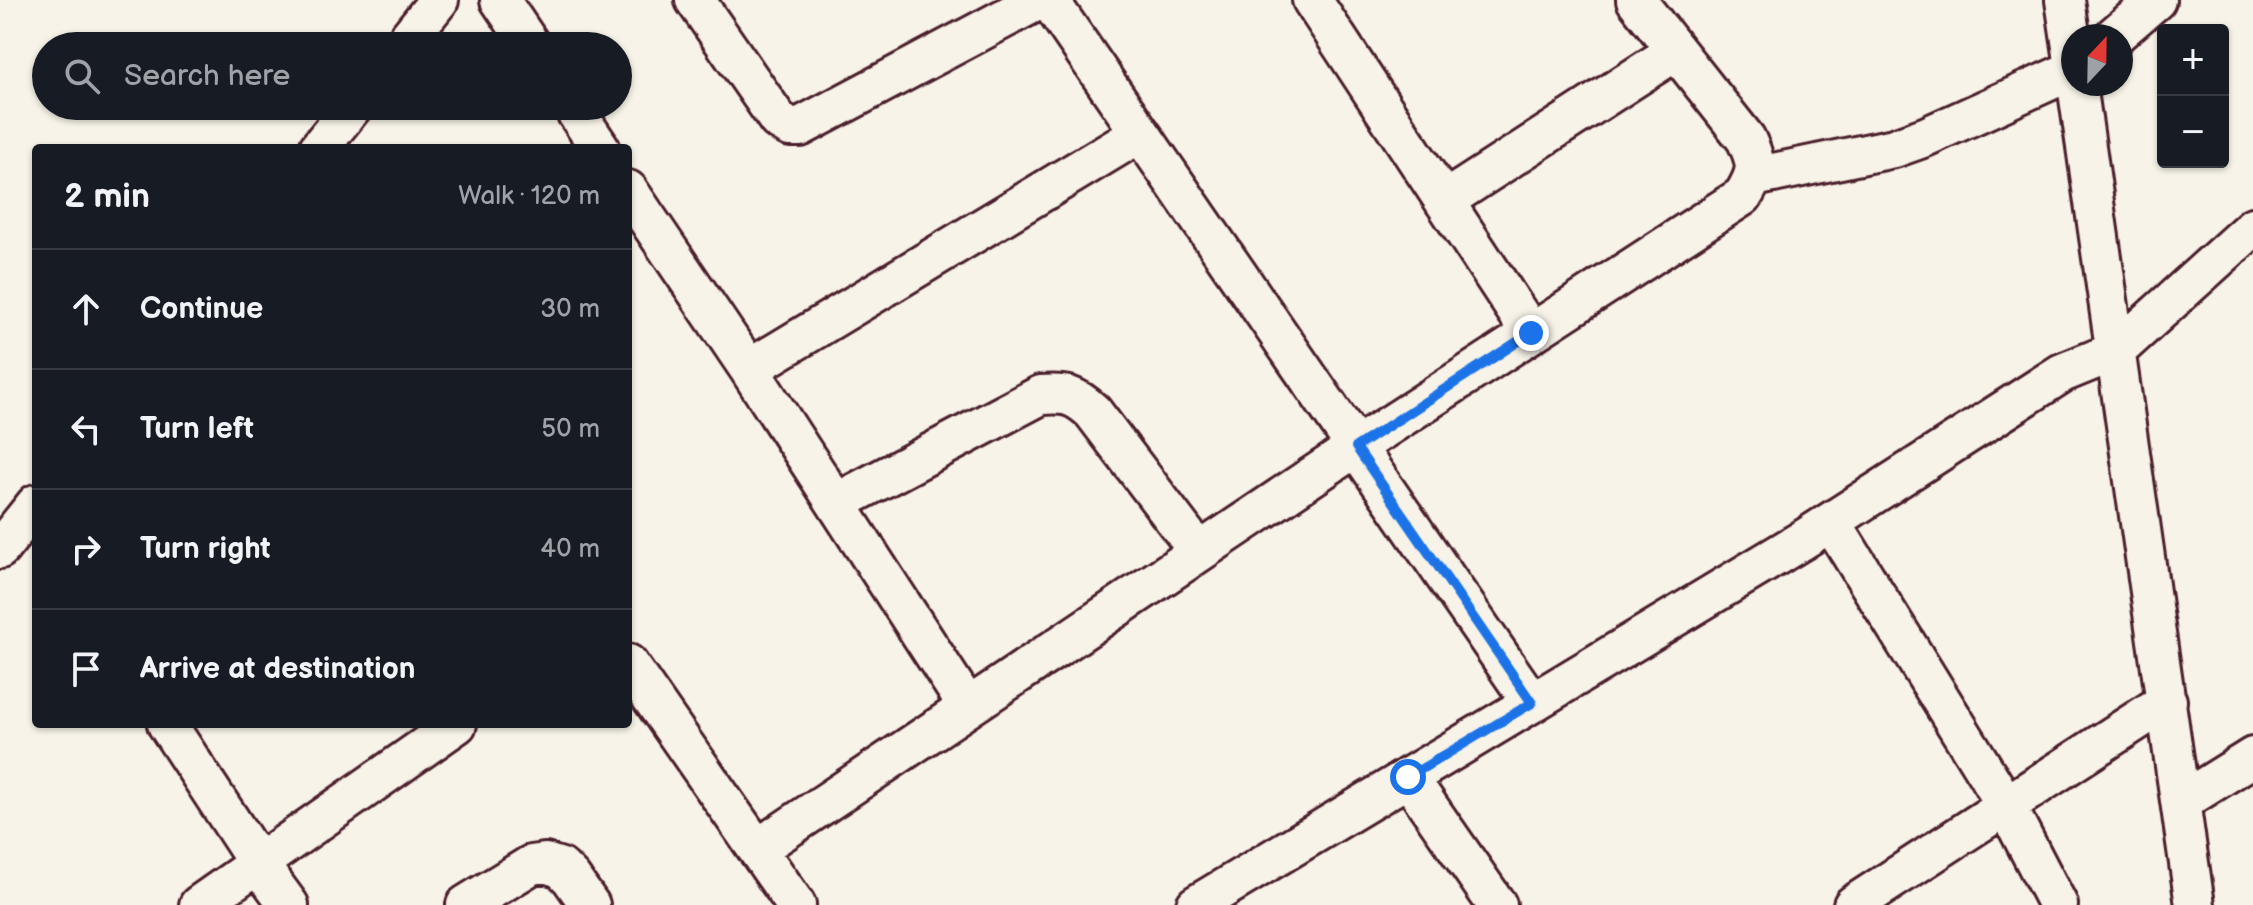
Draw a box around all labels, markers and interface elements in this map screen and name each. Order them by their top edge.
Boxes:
north arrow [2061,24,2133,96]
map controls [2157,24,2229,168]
button: + [2157,24,2229,96]
search box [32,32,632,120]
icon: search [60,54,104,98]
text: Search here [124,58,290,94]
button: − [2157,96,2229,168]
text: 2 min [64,176,150,217]
text: Walk · 120 m [458,181,600,212]
icon: ahead [64,287,108,331]
text: Continue [140,291,263,327]
text: 30 m [540,294,600,325]
route end [1513,315,1549,351]
icon: left [64,407,108,451]
text: Turn left [140,411,254,447]
text: 50 m [541,414,600,445]
icon: right [64,527,108,571]
text: Turn right [140,531,271,567]
text: 40 m [540,534,600,565]
icon: arrive [64,647,108,691]
text: Arrive at destination [140,651,416,687]
route start [1390,759,1426,795]

